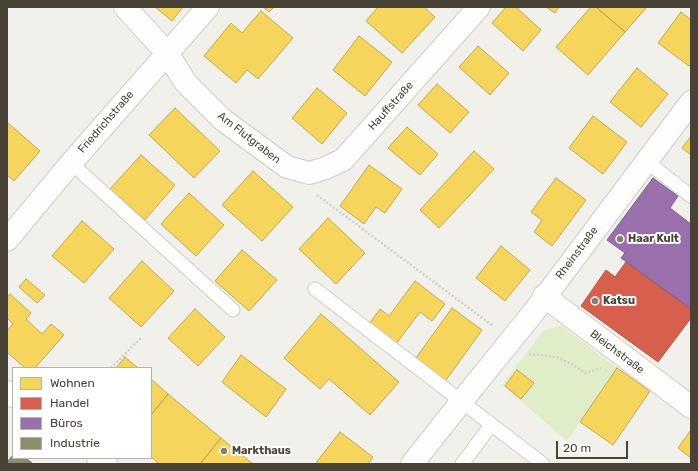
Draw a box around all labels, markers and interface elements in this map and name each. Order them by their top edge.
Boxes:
street label: Hauffstraße [366,79,416,133]
street label: Friedrichstraße [75,88,137,156]
street label: Am Flutgraben [215,109,283,167]
street label: Rheinstraße [553,224,601,282]
place label: Haar Kult [628,232,679,246]
marker: Haar Kult [615,234,625,244]
place label: Katsu [603,294,635,308]
marker: Katsu [590,296,600,306]
street label: Bleichstraße [587,327,647,377]
legend [12,367,152,459]
text: Wohnen [50,376,95,390]
text: Handel [50,396,89,410]
text: Büros [50,416,83,430]
scale bar [558,433,630,459]
text: Industrie [50,436,100,450]
text: 20 m [563,441,591,455]
place label: Markthaus [232,444,291,458]
marker: Markthaus [219,446,229,456]

